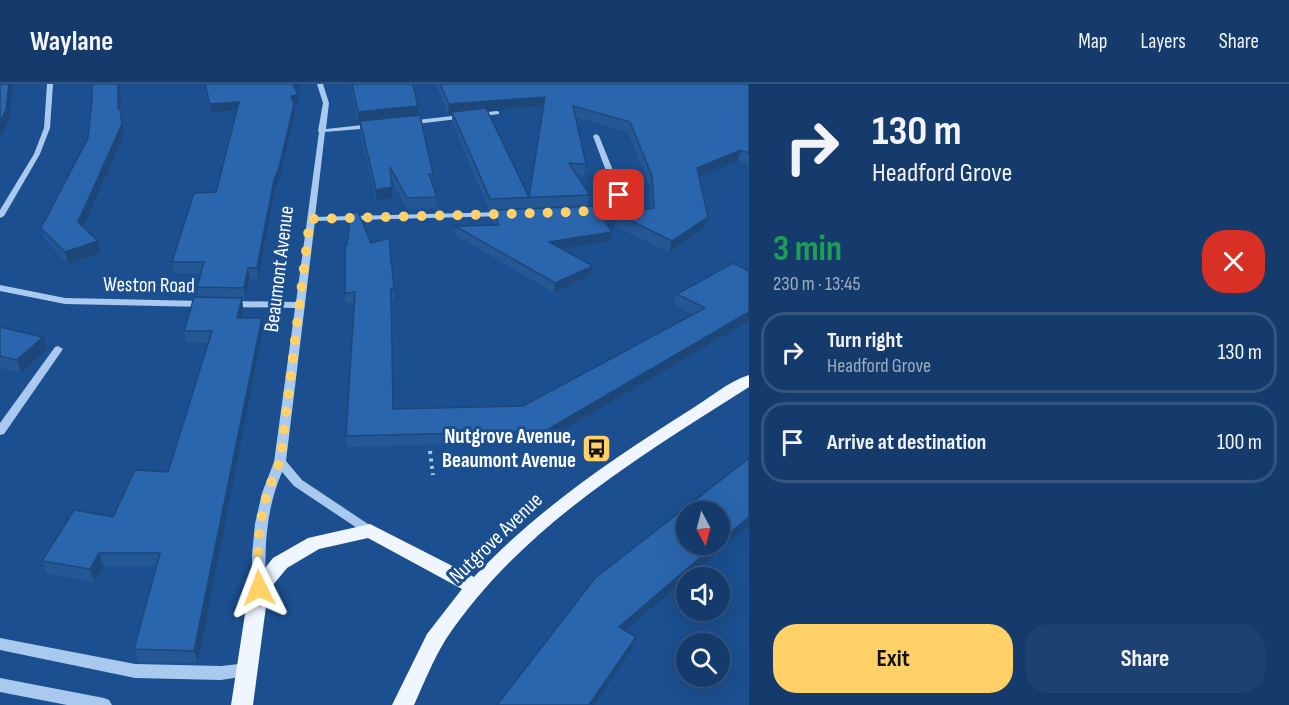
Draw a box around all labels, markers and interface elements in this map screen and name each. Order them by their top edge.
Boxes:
text: Waylane [30,25,113,58]
text: Map [1078,29,1107,54]
text: Layers [1140,29,1186,54]
text: Share [1219,29,1259,54]
text: 130 m [872,106,962,157]
icon: right [773,108,851,186]
text: Headford Grove [872,157,1012,189]
pin [593,169,644,220]
icon: arrive [602,178,635,211]
street label: Beaumont Avenue [259,204,299,334]
text: 3 min [773,228,842,271]
button: close [1202,230,1265,293]
street label: Weston Road [103,272,195,298]
text: 230 m · 13:45 [773,272,861,296]
text: Turn right [827,327,903,354]
icon: right [776,336,809,369]
text: 130 m [1218,339,1262,366]
text: Headford Grove [827,354,931,378]
place label: Nutgrove Avenue, Beaumont Avenue [442,424,576,473]
icon: arrive [776,426,809,459]
text: Arrive at destination [827,429,986,456]
text: 100 m [1217,429,1262,456]
bus stop icon: Nutgrove Avenue, Beaumont Avenue [581,432,613,464]
street label: Nutgrove Avenue [444,487,548,589]
north arrow [676,501,730,555]
map controls [676,501,730,687]
position arrow [227,556,291,620]
button: sound [676,567,730,621]
button: Exit [773,624,1013,693]
button: Share [1025,624,1265,693]
button: search [676,633,730,687]

